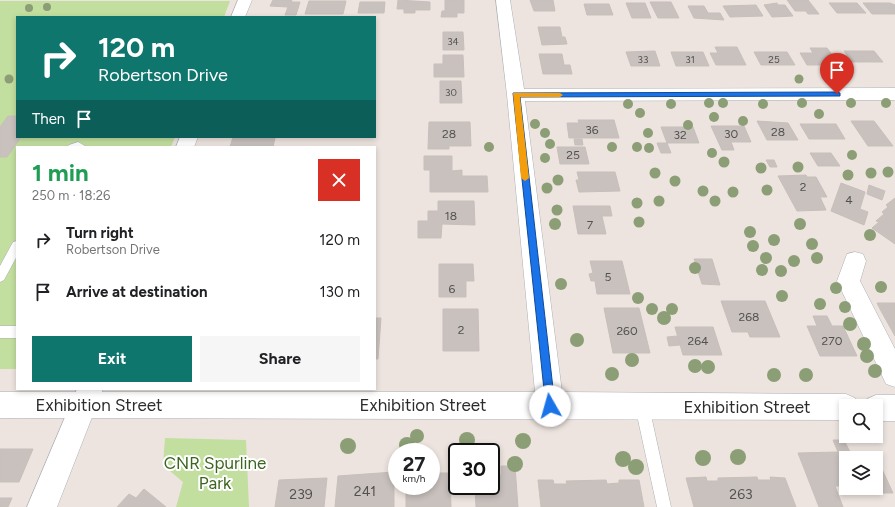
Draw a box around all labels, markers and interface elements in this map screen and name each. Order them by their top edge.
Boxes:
text: 120 m [98,30,175,64]
icon: right [32,32,84,84]
house number: 34 [447,35,459,48]
house number: 33 [638,53,648,66]
house number: 31 [685,53,695,66]
house number: 25 [768,53,780,66]
pin [820,53,854,94]
icon: arrive [826,59,848,81]
text: Robertson Drive [98,64,228,86]
house number: 30 [445,86,457,99]
icon: arrive [73,108,95,130]
text: Then [32,110,65,128]
house number: 36 [585,123,599,137]
house number: 28 [771,125,785,139]
house number: 28 [442,127,456,141]
house number: 30 [724,127,738,141]
house number: 32 [673,128,687,142]
house number: 25 [566,148,580,162]
text: 1 min [32,158,89,187]
button: close [318,159,360,201]
house number: 2 [800,180,806,194]
text: 250 m · 18:26 [32,188,110,203]
house number: 4 [845,193,853,207]
house number: 18 [445,209,457,223]
house number: 7 [587,218,594,232]
text: Turn right [66,224,134,242]
icon: right [32,229,54,251]
text: 120 m [319,231,360,249]
text: Robertson Drive [66,242,160,257]
house number: 5 [605,270,612,284]
icon: arrive [32,281,54,303]
house number: 6 [449,282,456,296]
text: Arrive at destination [66,283,207,301]
text: 130 m [320,283,360,301]
house number: 268 [739,310,759,324]
house number: 2 [458,323,464,337]
house number: 260 [616,324,638,338]
house number: 264 [688,334,709,348]
house number: 270 [822,334,843,348]
button: Exit [32,336,192,382]
button: Share [200,336,360,382]
position arrow [529,385,571,427]
street label: Exhibition Street [36,395,163,415]
street label: Exhibition Street [360,395,487,415]
street label: Exhibition Street [684,397,811,417]
map controls [839,399,883,495]
button: search [839,399,883,443]
speed limit sign: 30 [448,443,500,495]
button: layers [839,451,883,495]
text: 27 [403,452,425,476]
park label: CNR Spurline Park [164,453,266,493]
text: km/h [403,472,425,485]
house number: 241 [354,483,376,500]
house number: 239 [289,486,313,503]
house number: 263 [729,486,753,503]

